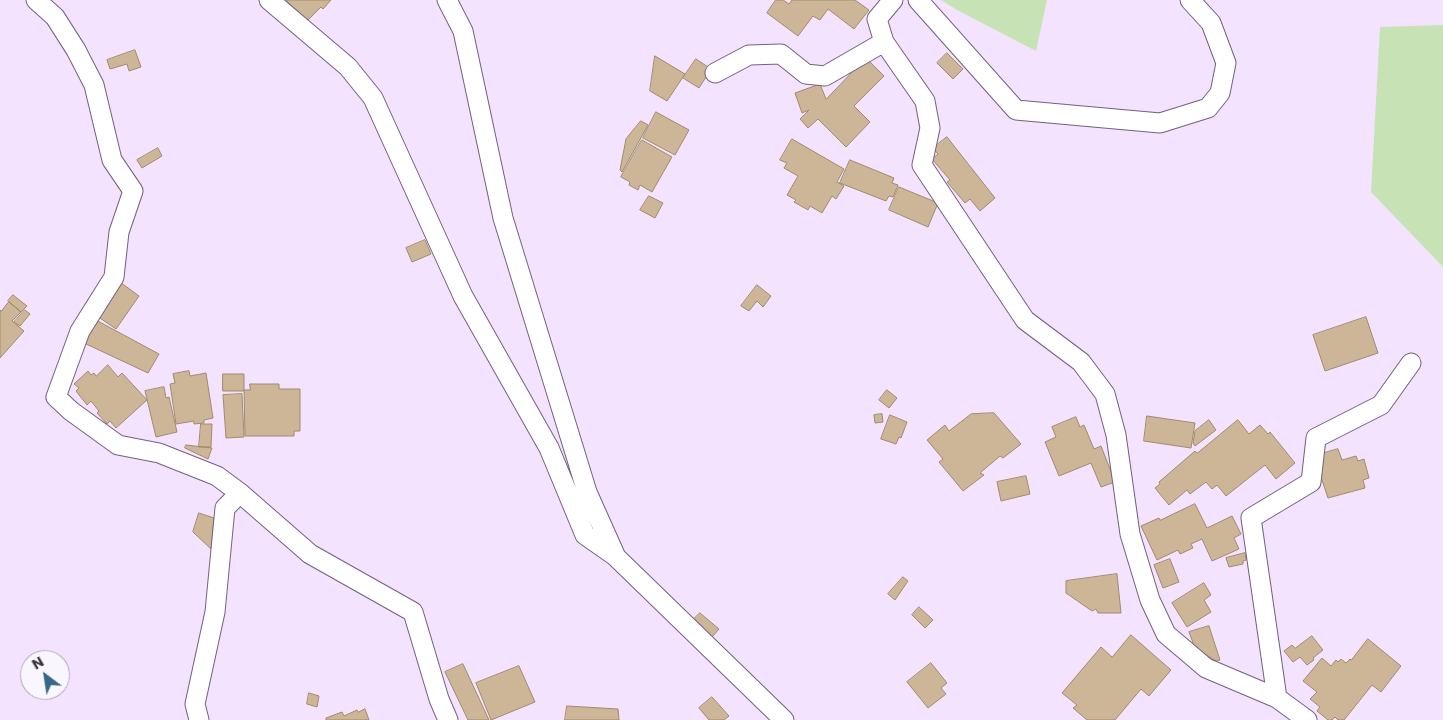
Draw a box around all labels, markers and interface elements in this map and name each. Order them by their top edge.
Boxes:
north arrow [20,650,70,700]
text: N [28,652,47,674]

